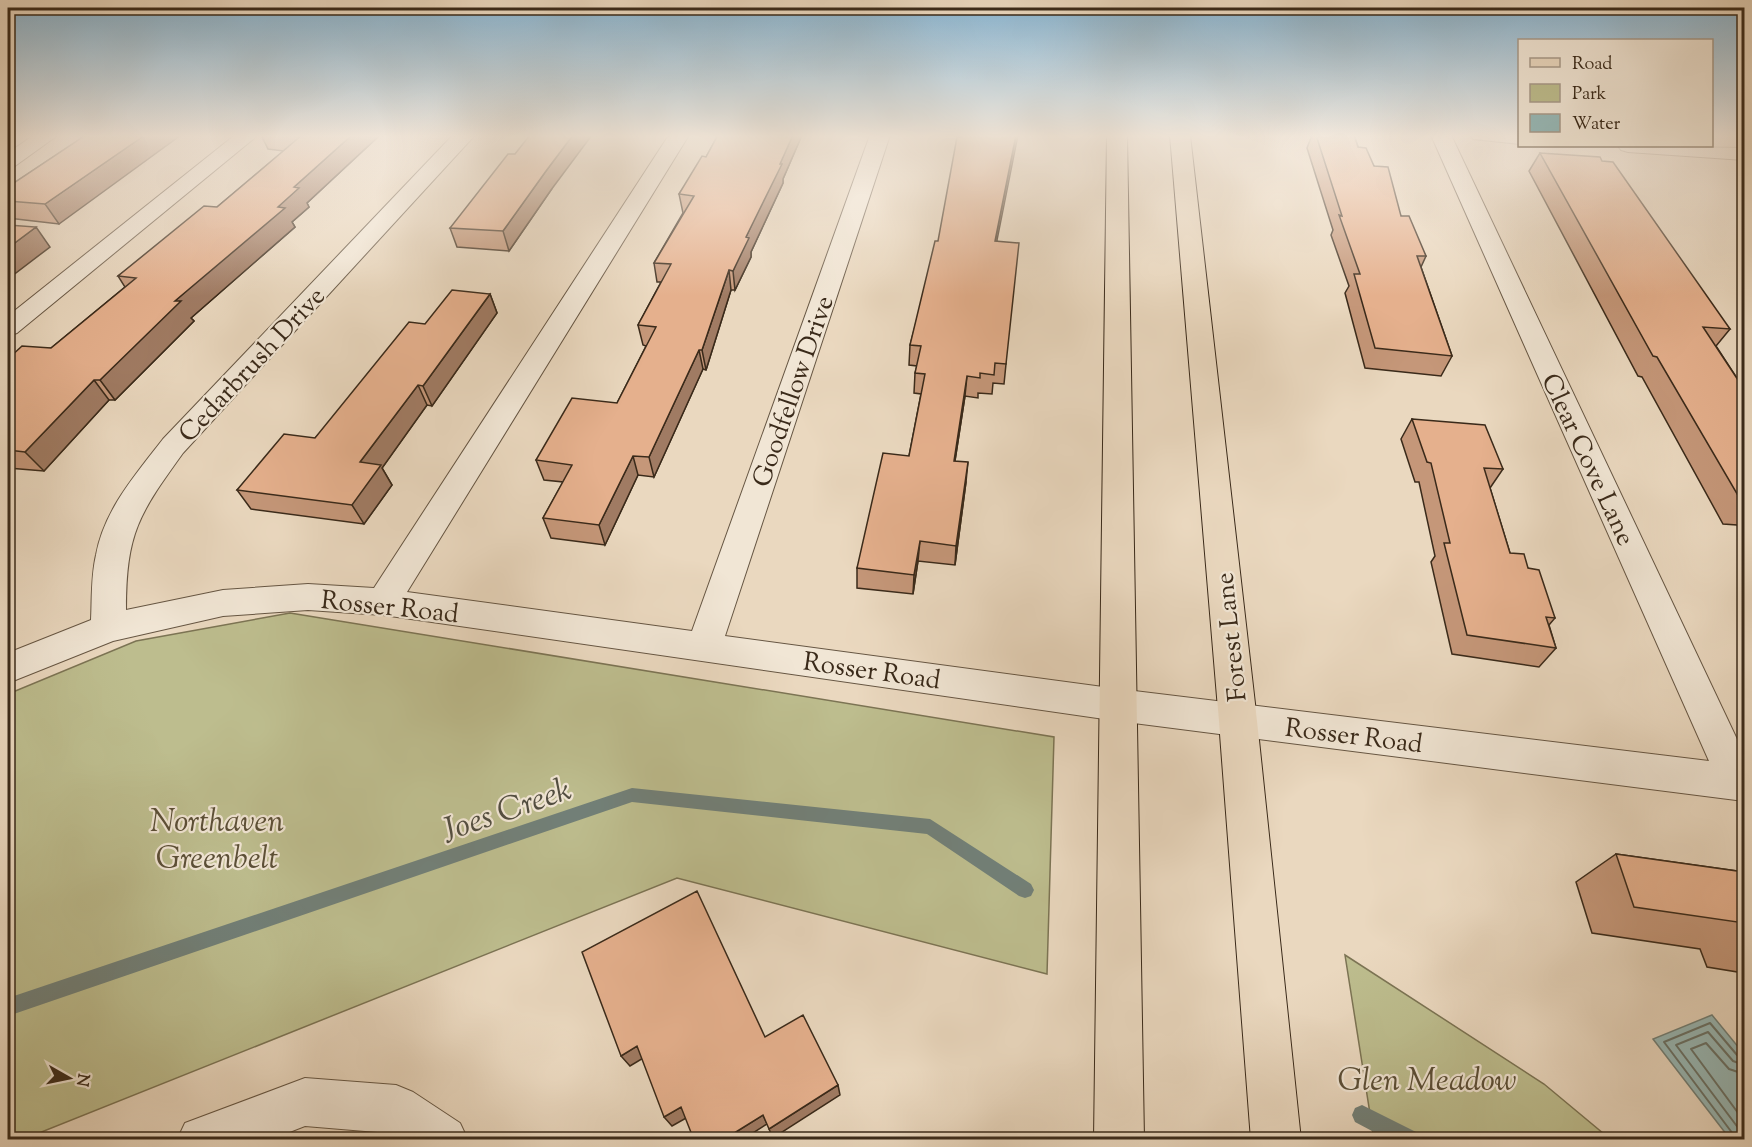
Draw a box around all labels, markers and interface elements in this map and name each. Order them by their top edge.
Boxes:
legend [1518,39,1713,147]
text: Road [1572,52,1612,78]
text: Park [1572,82,1607,108]
text: Water [1572,112,1621,138]
street label: Cedarbrush Drive [171,280,335,452]
street label: Goodfellow Drive [744,291,844,492]
street label: Clear Cove Lane [1531,368,1643,552]
street label: Forest Lane [1207,570,1258,703]
street label: Rosser Road [319,583,461,634]
street label: Rosser Road [801,645,943,700]
street label: Rosser Road [1283,711,1425,764]
water label: Joes Creek [435,767,578,857]
park label: Northaven Greenbelt [150,800,284,883]
north arrow [39,1048,99,1108]
park label: Glen Meadow [1338,1059,1516,1105]
text: N [69,1072,94,1088]

